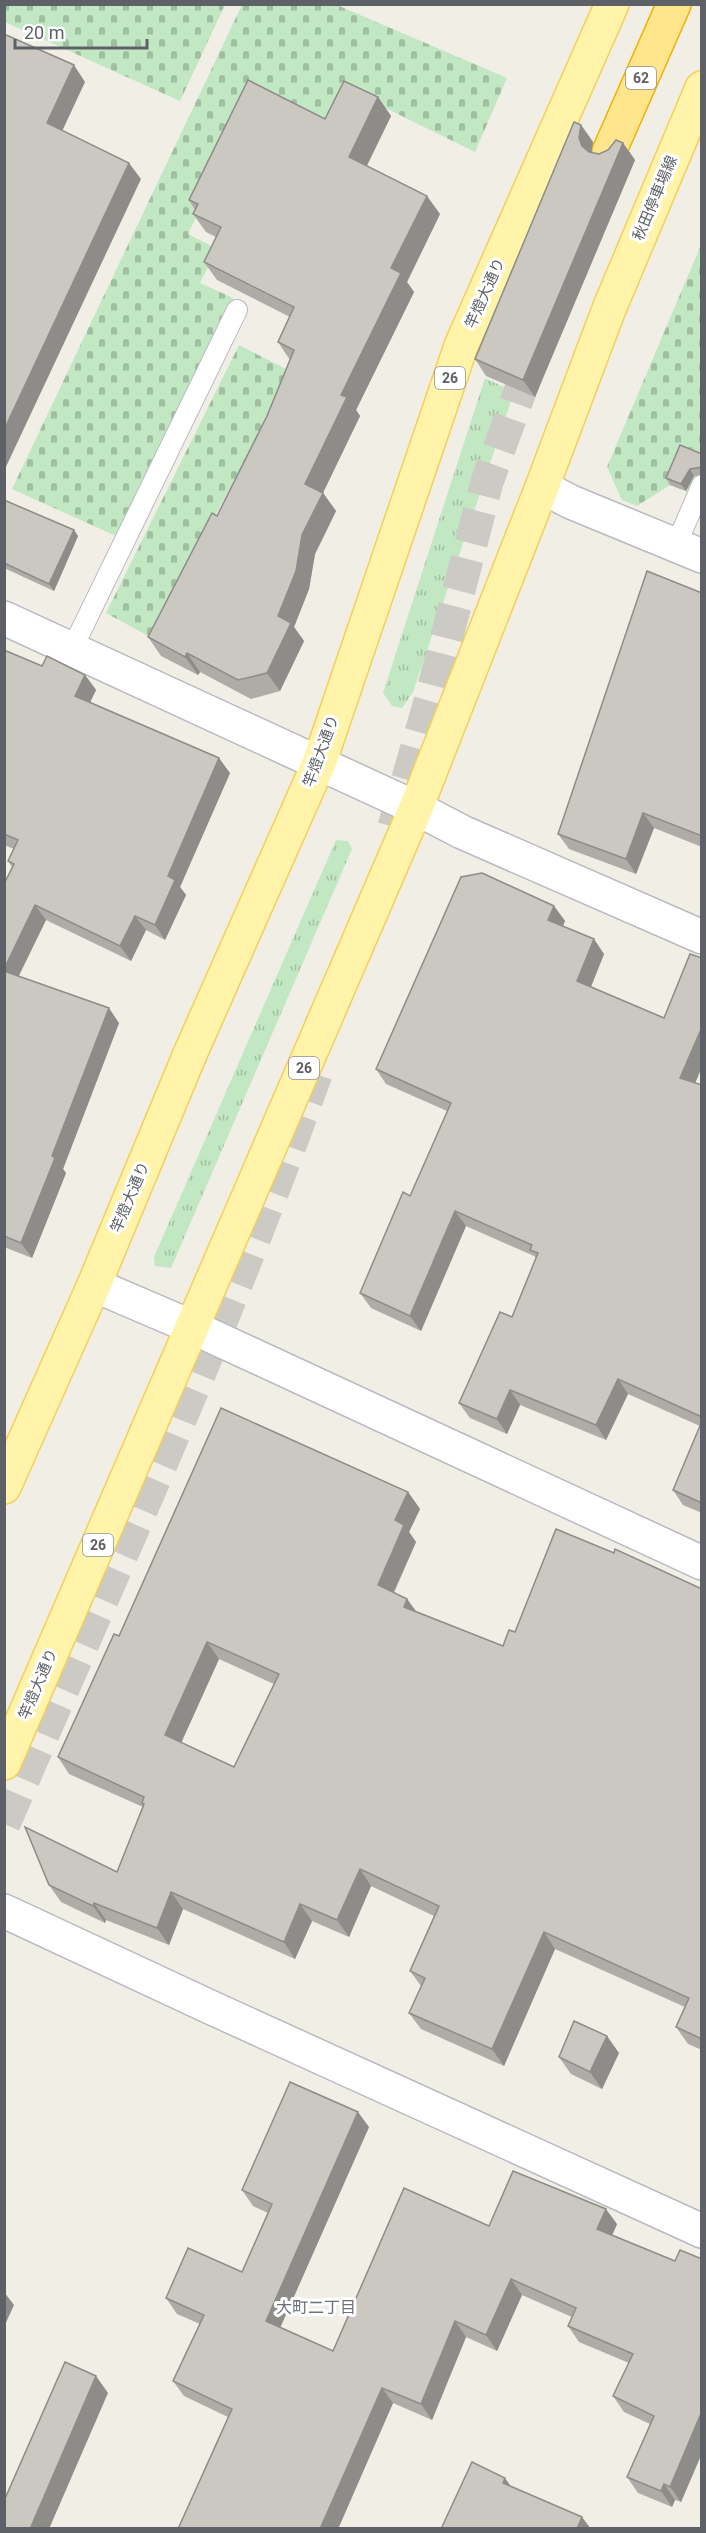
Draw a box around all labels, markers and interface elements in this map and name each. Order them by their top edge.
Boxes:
scale bar [15,12,147,50]
text: 20 m [24,22,64,43]
road number: 62 [626,67,656,89]
street label: 秋田停車場線 [629,153,681,243]
street label: 竿燈大通り [462,255,508,331]
road number: 26 [435,367,465,389]
street label: 竿燈大通り [300,713,342,789]
road number: 26 [289,1057,319,1079]
street label: 竿燈大通り [107,1159,153,1235]
road number: 26 [83,1534,113,1556]
street label: 竿燈大通り [15,1646,61,1722]
district label: 大町二丁目 [276,2298,356,2317]

